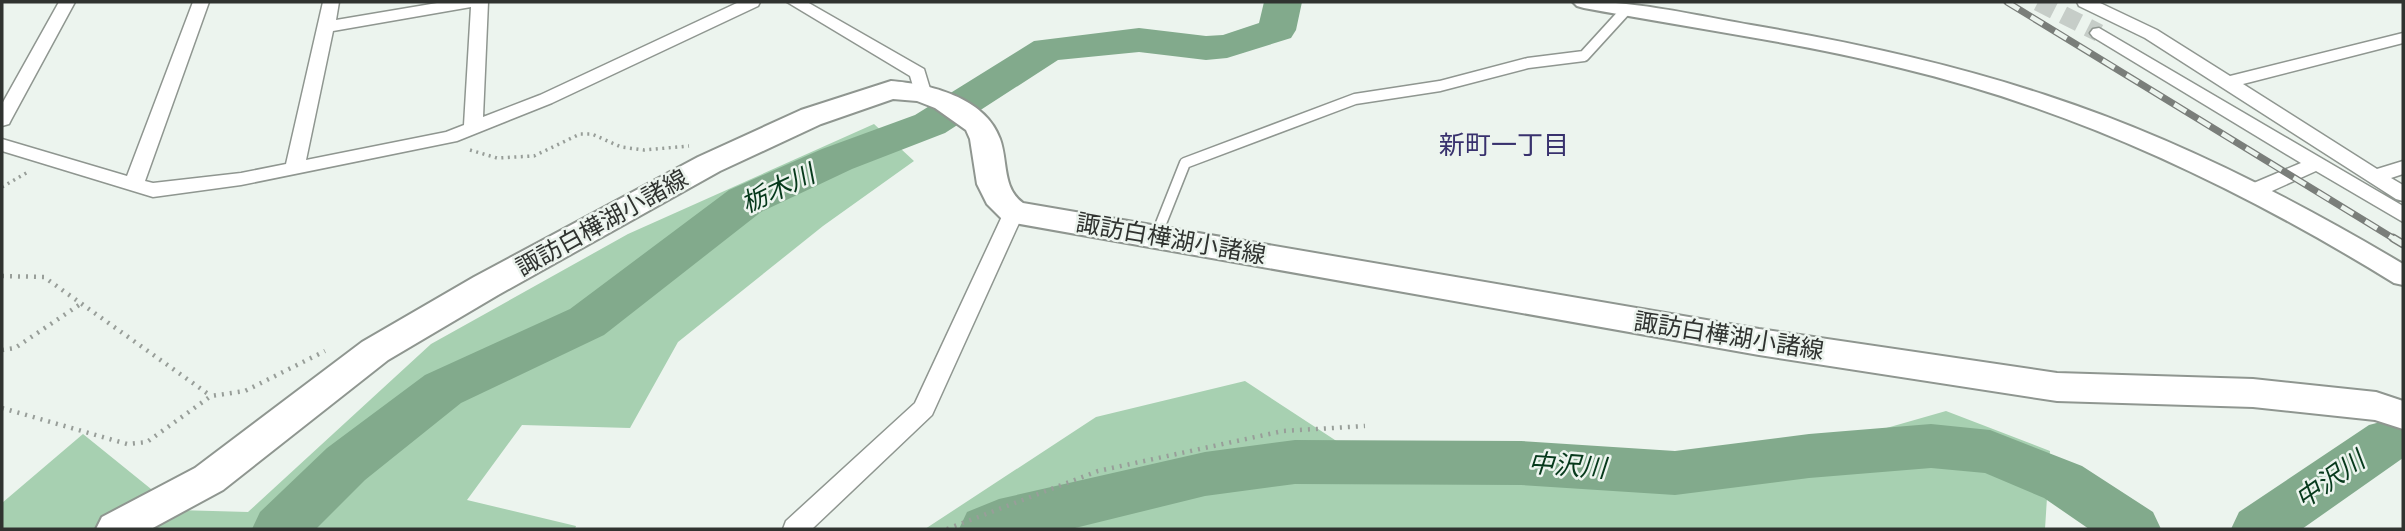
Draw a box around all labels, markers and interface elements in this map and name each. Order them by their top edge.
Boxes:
district label: 新町一丁目 [1439,130,1569,161]
water label: 栃木川 [736,157,823,220]
street label: 諏訪白樺湖小諸線 [511,164,693,282]
street label: 諏訪白樺湖小諸線 [1074,209,1268,269]
street label: 諏訪白樺湖小諸線 [1632,307,1826,365]
water label: 中沢川 [2289,443,2373,515]
water label: 中沢川 [1527,448,1610,484]

